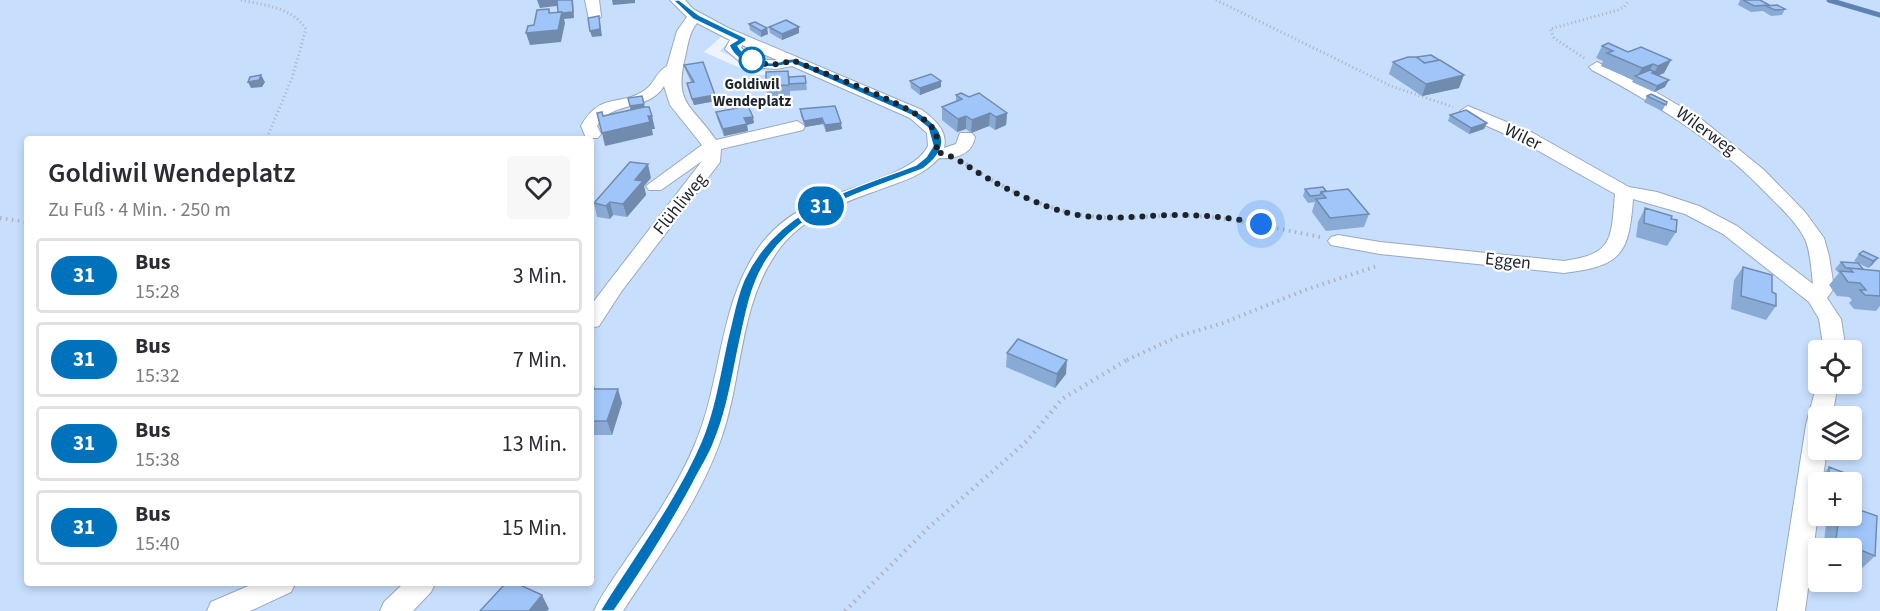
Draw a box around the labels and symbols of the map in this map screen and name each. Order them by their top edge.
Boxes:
marker: Goldiwil Wendeplatz [739,47,765,73]
place label: Goldiwil Wendeplatz [713,74,791,112]
street label: Wilerweg [1671,100,1741,162]
street label: Wiler [1500,117,1546,157]
street label: Flühliweg [647,168,713,240]
line badge: 31 [794,186,848,226]
your location [1246,209,1276,239]
street label: Eggen [1484,246,1532,276]

